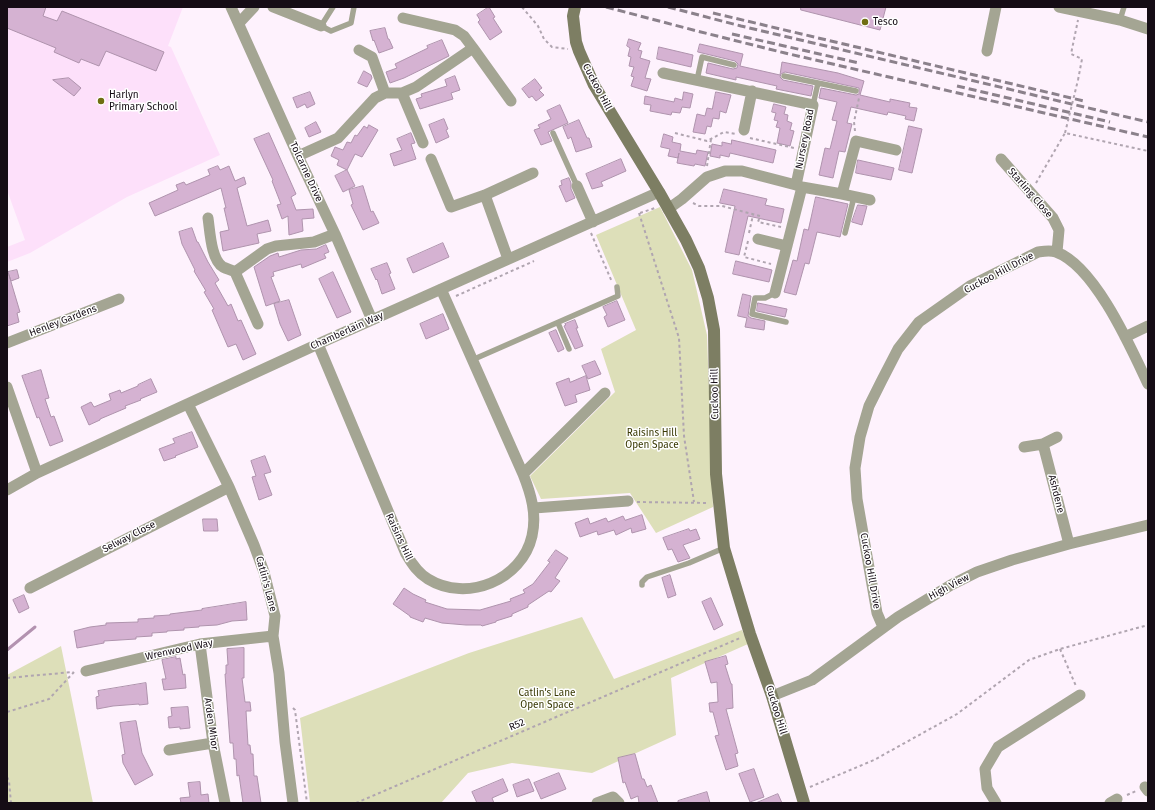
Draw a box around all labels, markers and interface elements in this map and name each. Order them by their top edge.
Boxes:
place label: Tesco [873,16,898,28]
marker: Tesco [860,17,870,27]
street label: Cuckoo Hill [580,62,614,112]
place label: Harlyn Primary School [109,89,177,112]
marker: Harlyn Primary School [96,96,106,106]
street label: Nursery Road [793,108,817,170]
street label: Tolcarne Drive [287,140,325,204]
street label: Starling Close [1005,166,1055,220]
street label: Cuckoo Hill Drive [962,250,1036,296]
street label: Henley Gardens [28,303,98,339]
street label: Chamberlain Way [309,310,385,352]
street label: Cuckoo Hill [709,368,721,420]
park label: Raisins Hill Open Space [625,427,679,450]
street label: Ashdene [1045,474,1067,514]
street label: Raisins Hill [383,512,415,562]
street label: Selway Close [100,518,158,556]
street label: Cuckoo Hill Drive [857,532,883,610]
street label: Catlin's Lane [253,555,279,613]
street label: High View [927,571,971,603]
street label: Wrenwood Way [144,637,214,663]
street label: Cuckoo Hill [763,684,789,736]
park label: Catlin's Lane Open Space [519,687,575,710]
street label: Arden Mhor [201,697,221,751]
street label: R52 [507,716,527,734]

